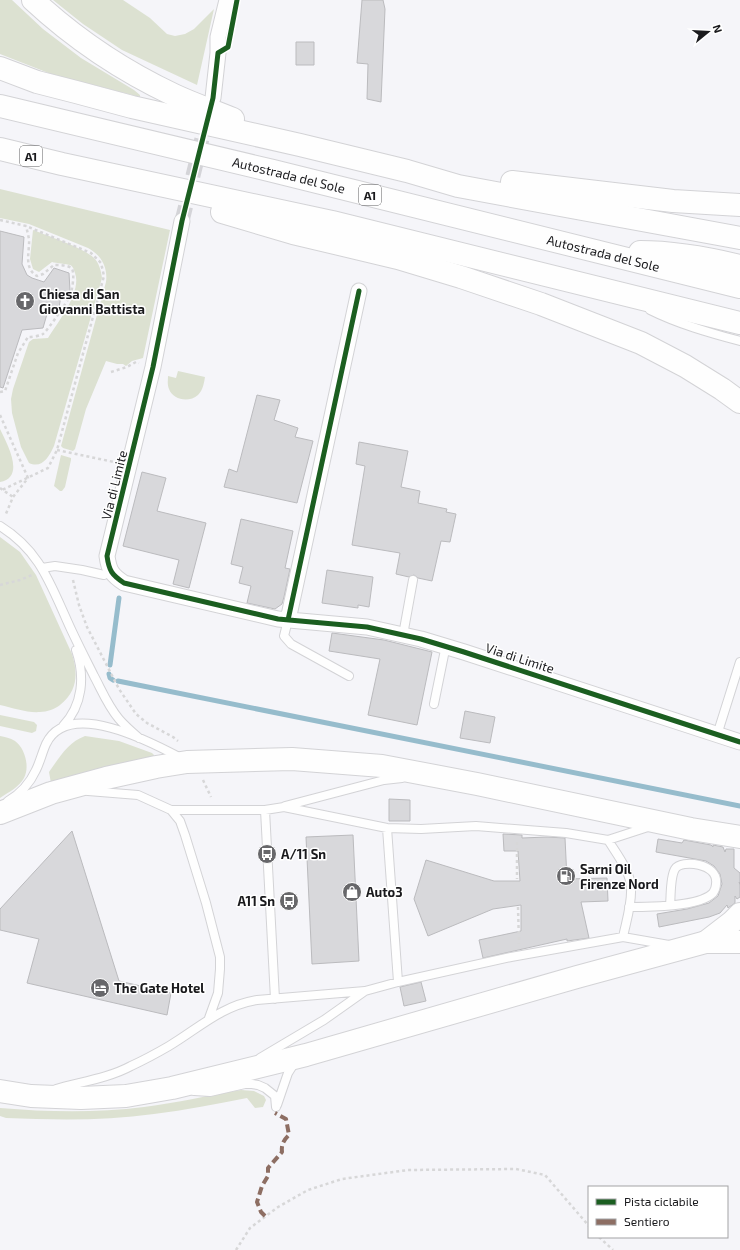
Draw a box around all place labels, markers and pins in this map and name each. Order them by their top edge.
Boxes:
place label: Chiesa di San Giovanni Battista [39,286,145,317]
church icon: Chiesa di San Giovanni Battista [14,290,36,312]
bus stop icon: A/11 Sn [256,843,278,865]
place label: A/11 Sn [281,846,326,862]
place label: Sarni Oil Firenze Nord [580,861,659,892]
fuel station icon: Sarni Oil Firenze Nord [555,865,577,887]
shop icon: Auto3 [341,881,363,903]
place label: Auto3 [366,884,403,900]
bus stop icon: A11 Sn [278,890,300,912]
place label: A11 Sn [237,893,275,909]
hotel icon: The Gate Hotel [89,977,111,999]
place label: The Gate Hotel [114,980,205,996]

